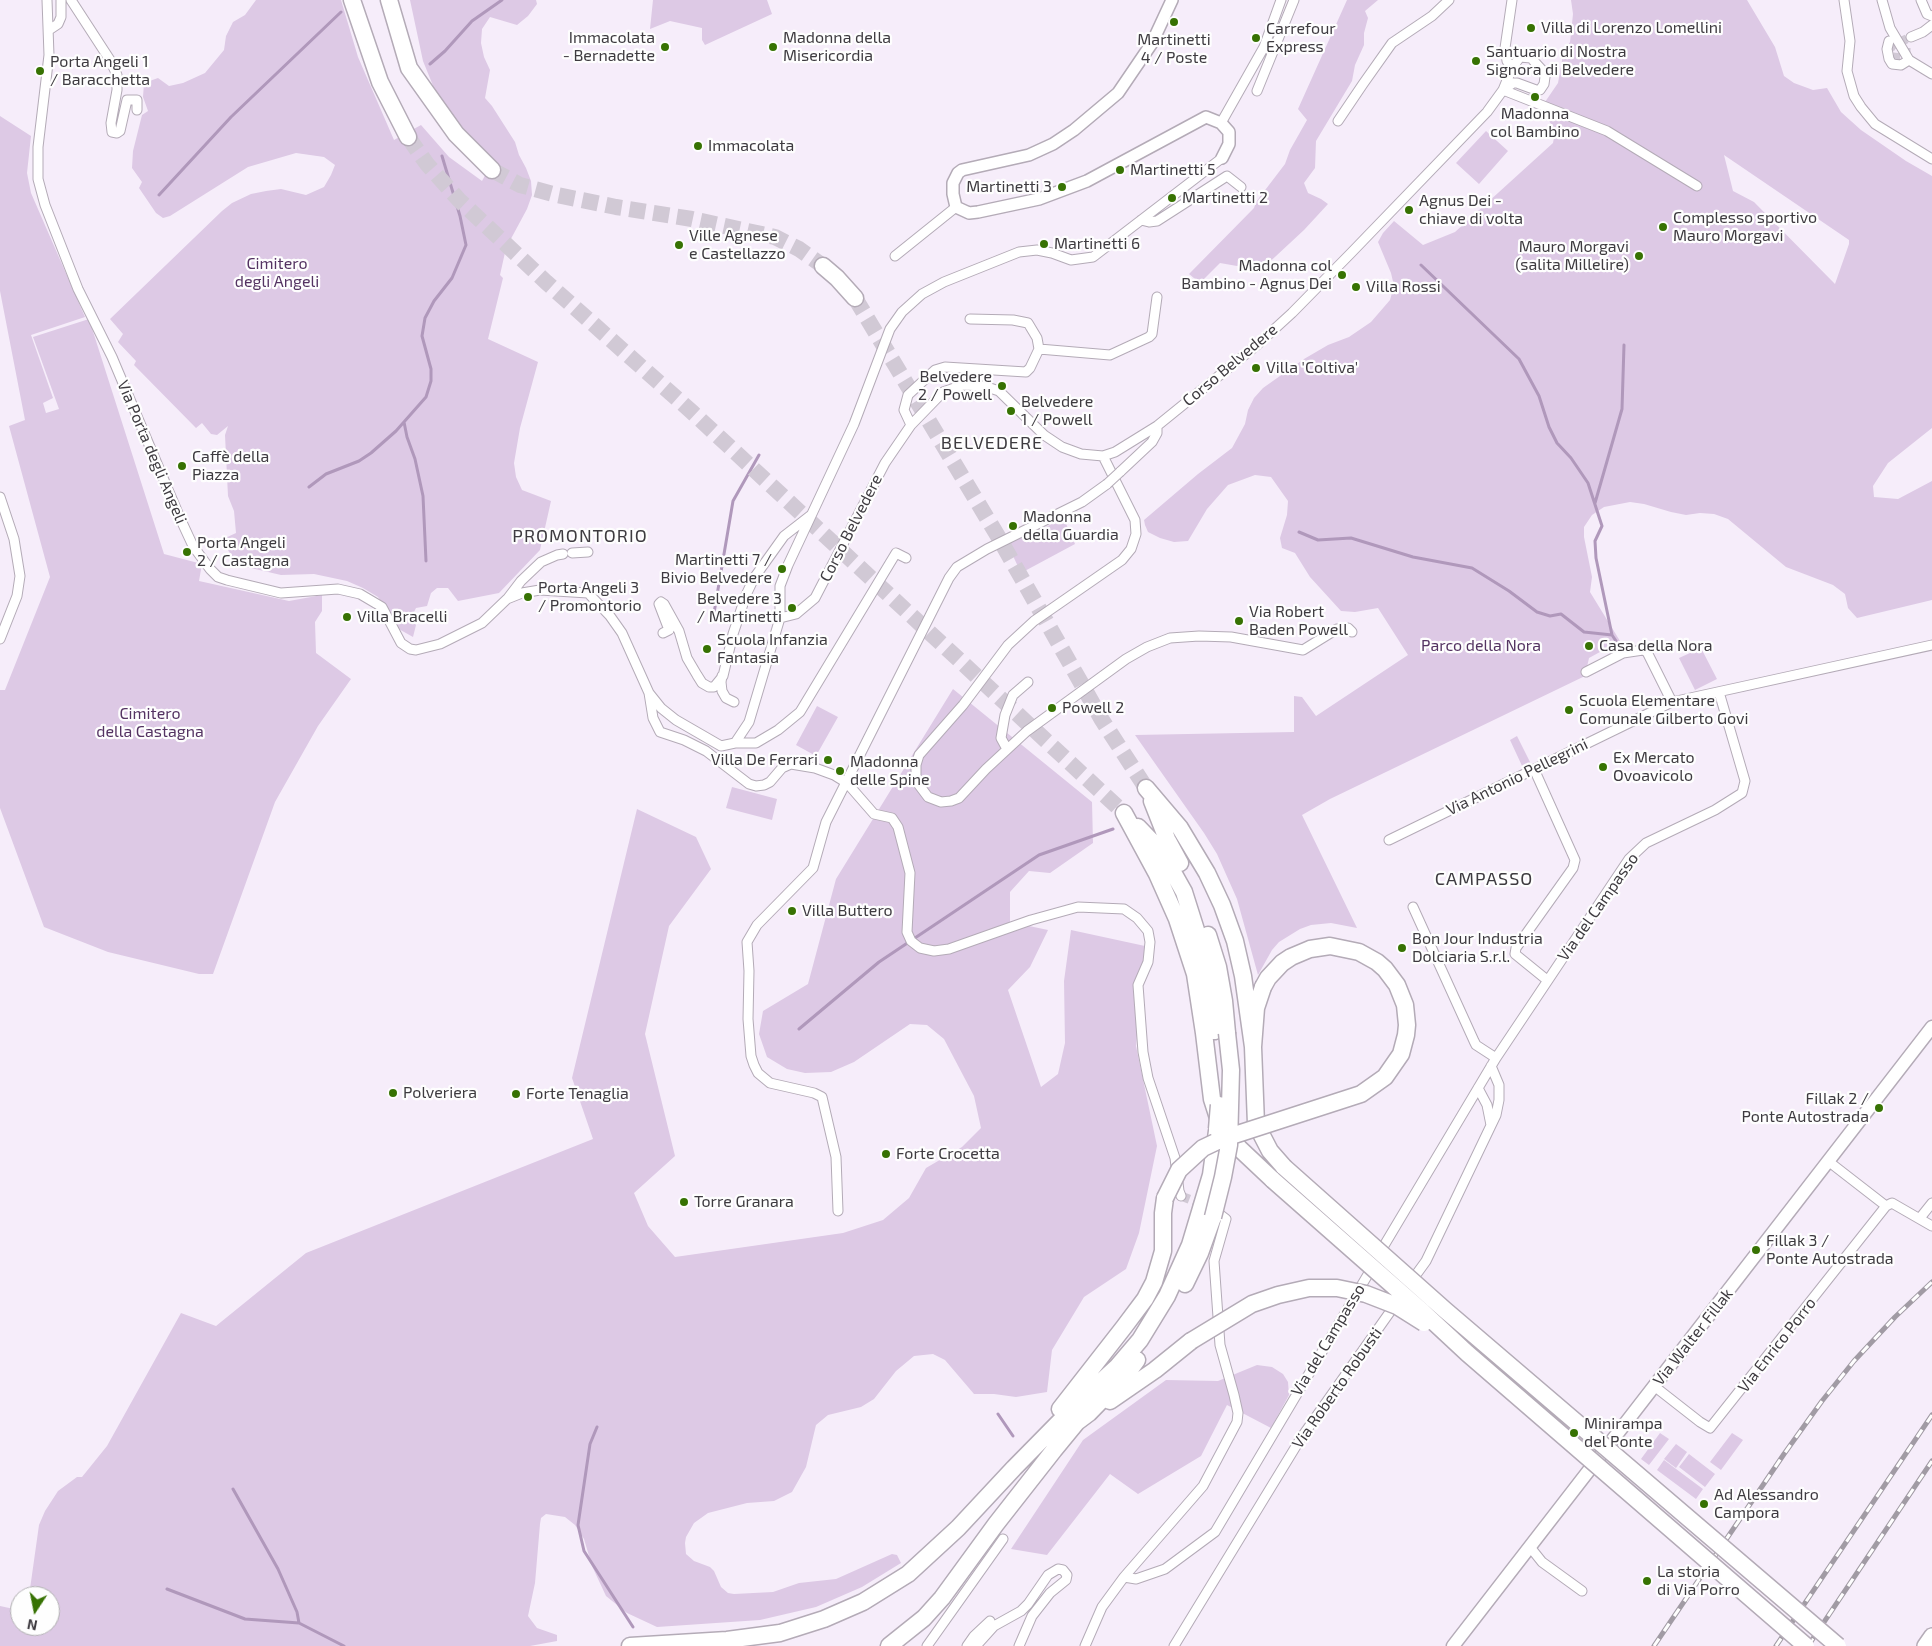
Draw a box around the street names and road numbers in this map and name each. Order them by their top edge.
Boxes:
street label: Corso Belvedere [1179,320,1281,410]
street label: Via Porta degli Angeli [113,377,191,527]
street label: Corso Belvedere [816,471,886,585]
street label: Via Antonio Pellegrini [1443,734,1591,820]
street label: Via del Campasso [1554,849,1642,965]
street label: Via del Campasso [1287,1280,1369,1400]
street label: Via Walter Fillak [1649,1285,1737,1389]
street label: Via Enrico Porro [1734,1294,1820,1396]
street label: Via Roberto Robusti [1288,1324,1386,1452]

